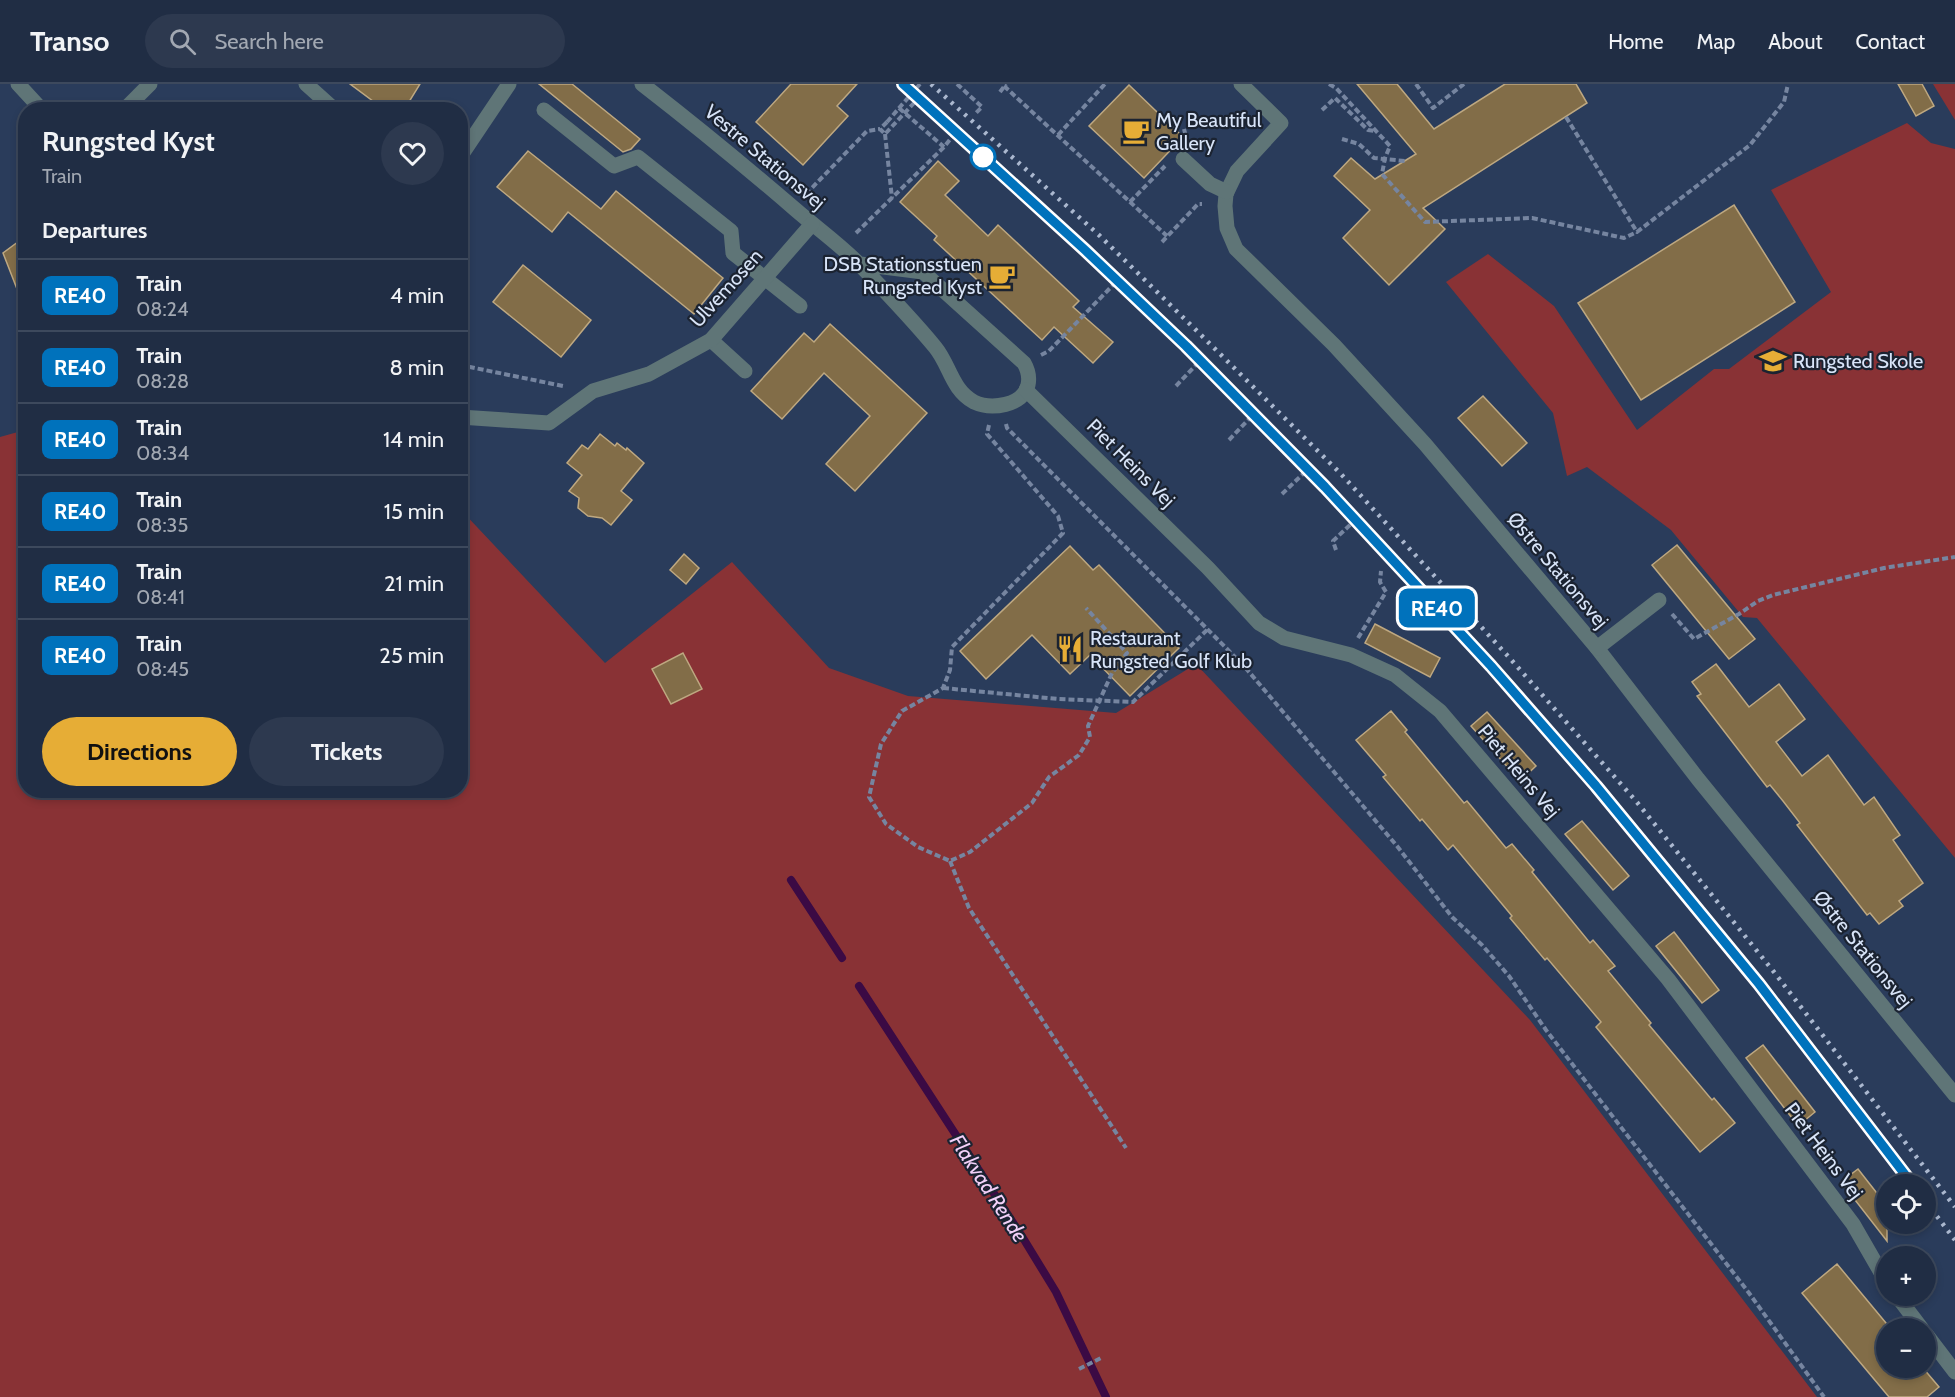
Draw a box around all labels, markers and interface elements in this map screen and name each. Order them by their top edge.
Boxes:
search box [145,14,565,68]
text: Transo [30,24,109,58]
icon: search [166,25,199,58]
text: Search here [214,28,324,55]
text: Home [1608,29,1664,54]
text: Map [1697,29,1735,54]
text: About [1768,29,1822,54]
text: Contact [1855,29,1925,54]
street label: Vestre Stationsvej [700,100,830,214]
place label: My Beautiful Gallery [1156,108,1262,155]
cafe icon: My Beautiful Gallery [1121,116,1151,146]
button: heart [381,122,444,185]
text: Rungsted Kyst [42,124,215,158]
unlabelled marker [970,144,996,170]
text: Train [42,164,82,188]
text: Departures [42,217,147,244]
street label: Ulvemosen [685,244,767,332]
place label: DSB Stationsstuen Rungsted Kyst [823,252,982,299]
cafe icon: DSB Stationsstuen Rungsted Kyst [987,261,1017,291]
text: Train [136,270,182,297]
text: 4 min [390,282,444,309]
text: RE40 [54,283,106,308]
text: 08:24 [136,297,189,321]
text: Train [136,342,182,369]
school or university icon: Rungsted Skole [1758,346,1788,376]
place label: Rungsted Skole [1793,349,1923,373]
text: 8 min [389,354,444,381]
text: RE40 [54,355,106,380]
text: 08:28 [136,369,189,393]
text: Train [136,414,182,441]
street label: Piet Heins Vej [1082,414,1180,512]
text: 14 min [383,426,444,453]
text: RE40 [54,427,106,452]
text: 08:34 [136,441,189,465]
text: Train [136,486,182,513]
text: 15 min [384,498,444,525]
text: RE40 [54,499,106,524]
street label: Østre Stationsvej [1502,507,1614,633]
text: 08:35 [136,513,188,537]
text: Train [136,558,182,585]
text: 21 min [384,570,444,597]
text: RE40 [54,571,106,596]
text: 08:41 [136,585,185,609]
line badge: RE40 [1395,588,1479,628]
text: RE40 [1411,596,1463,621]
place label: Restaurant Rungsted Golf Klub [1090,626,1252,673]
text: Train [136,630,182,657]
restaurant icon: Restaurant Rungsted Golf Klub [1055,634,1085,664]
text: 25 min [379,642,444,669]
text: RE40 [54,643,106,668]
text: 08:45 [136,657,189,681]
button: Directions [42,717,237,786]
button: Tickets [249,717,444,786]
street label: Piet Heins Vej [1473,719,1565,823]
street label: Østre Stationsvej [1808,885,1918,1013]
street label: Piet Heins Vej [1780,1098,1868,1204]
water label: Flakvad Rende [945,1129,1033,1247]
map controls [1876,1174,1936,1378]
button: locate [1876,1174,1936,1234]
button: + [1876,1246,1936,1306]
button: − [1876,1318,1936,1378]

